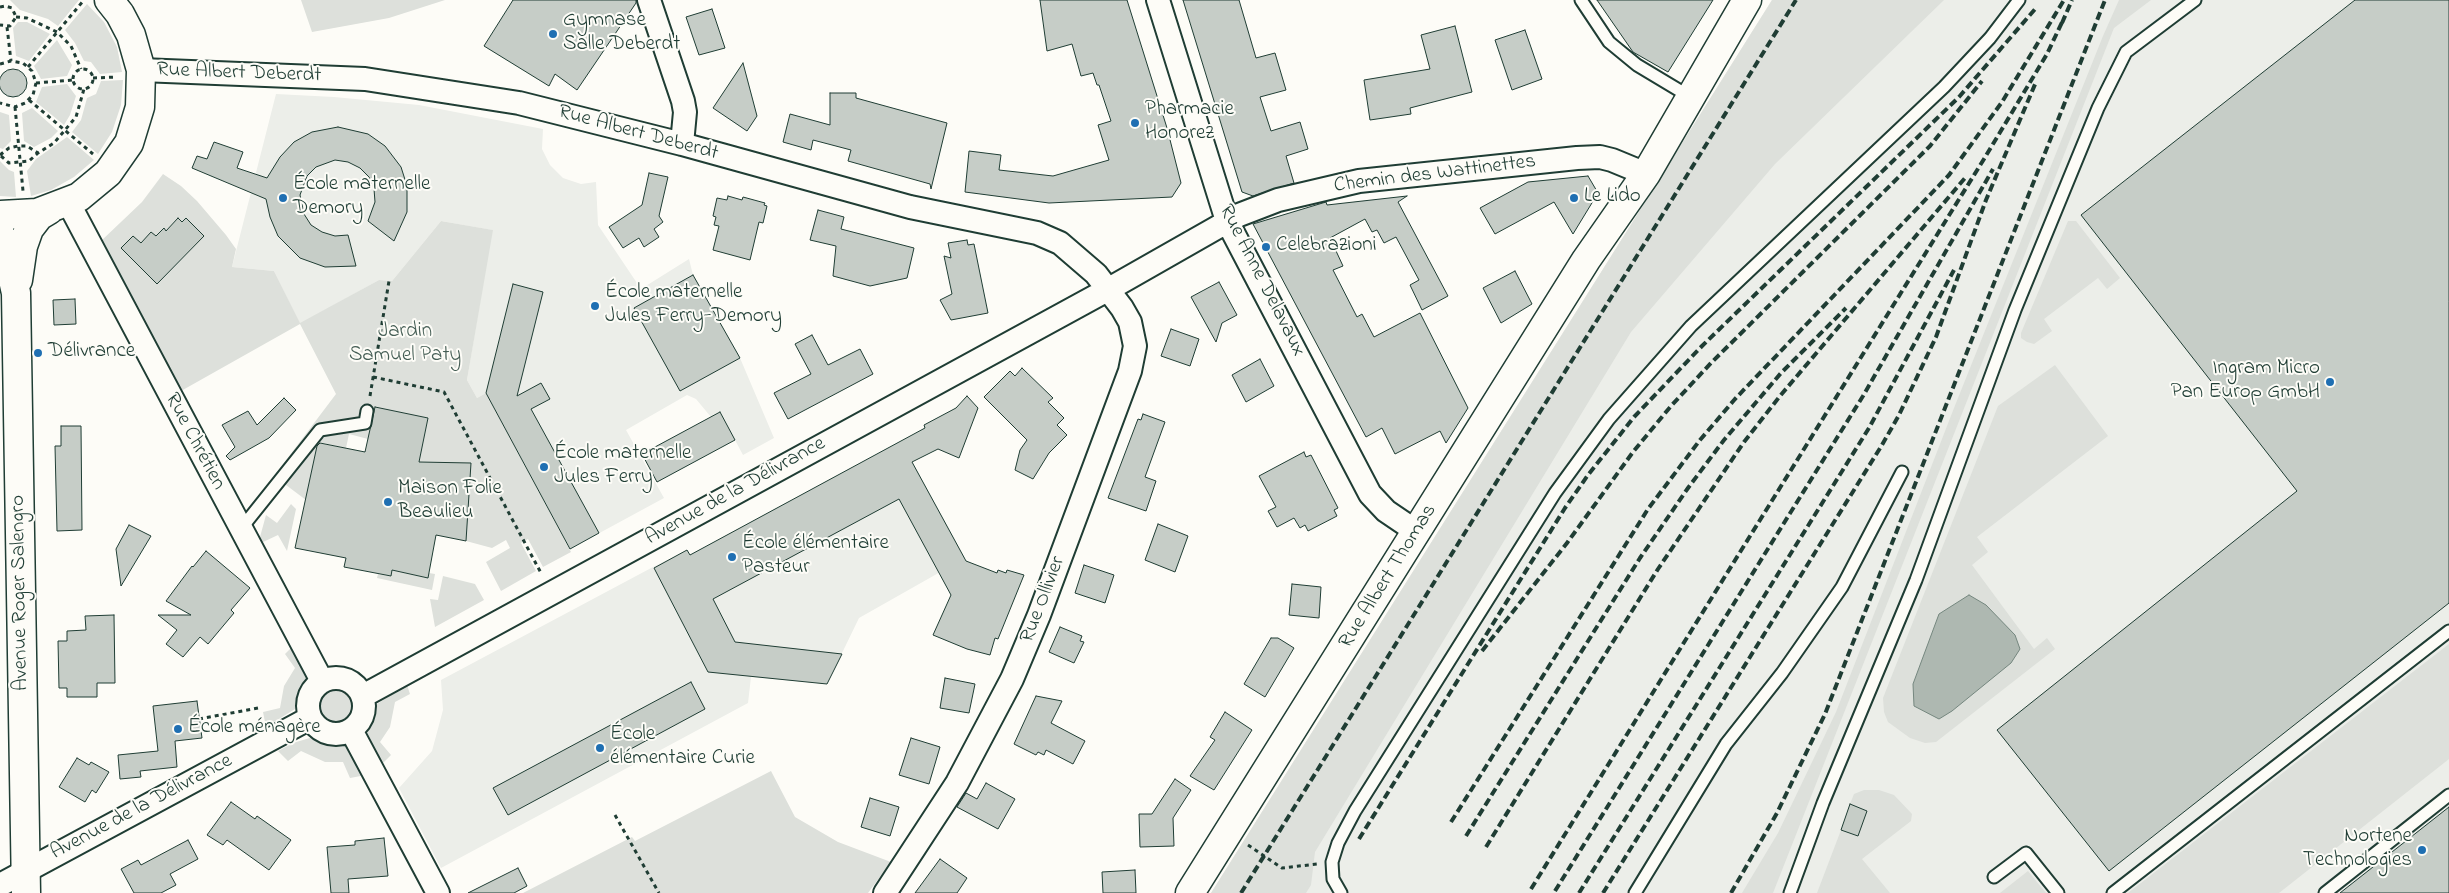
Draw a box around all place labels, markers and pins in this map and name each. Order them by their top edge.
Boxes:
place label: Gymnase Salle Deberdt [563,9,680,59]
marker: Gymnase Salle Deberdt [547,28,559,40]
place label: Pharmacie Honorez [1145,98,1234,148]
marker: Pharmacie Honorez [1129,117,1141,129]
place label: École maternelle Demory [293,173,430,223]
place label: Le Lido [1584,185,1641,211]
marker: École maternelle Demory [277,192,289,204]
marker: Le Lido [1568,192,1580,204]
place label: Celebrazioni [1276,234,1376,260]
marker: Celebrazioni [1260,241,1272,253]
place label: École maternelle Jules Ferry-Demory [605,281,782,331]
marker: École maternelle Jules Ferry-Demory [589,300,601,312]
place label: Délivrance [48,340,135,366]
marker: Délivrance [32,347,44,359]
place label: Ingram Micro Pan Europ GmbH [2171,357,2320,407]
marker: Ingram Micro Pan Europ GmbH [2324,376,2336,388]
place label: École maternelle Jules Ferry [554,442,691,492]
marker: École maternelle Jules Ferry [538,461,550,473]
place label: Maison Folie Beaulieu [398,477,502,527]
marker: Maison Folie Beaulieu [382,496,394,508]
place label: École élémentaire Pasteur [742,532,889,582]
marker: École élémentaire Pasteur [726,551,738,563]
place label: École ménagère [188,716,321,742]
marker: École ménagère [172,723,184,735]
place label: École élémentaire Curie [610,723,755,773]
marker: École élémentaire Curie [594,742,606,754]
place label: Nortene Technologies [2303,825,2412,875]
marker: Nortene Technologies [2416,844,2428,856]

